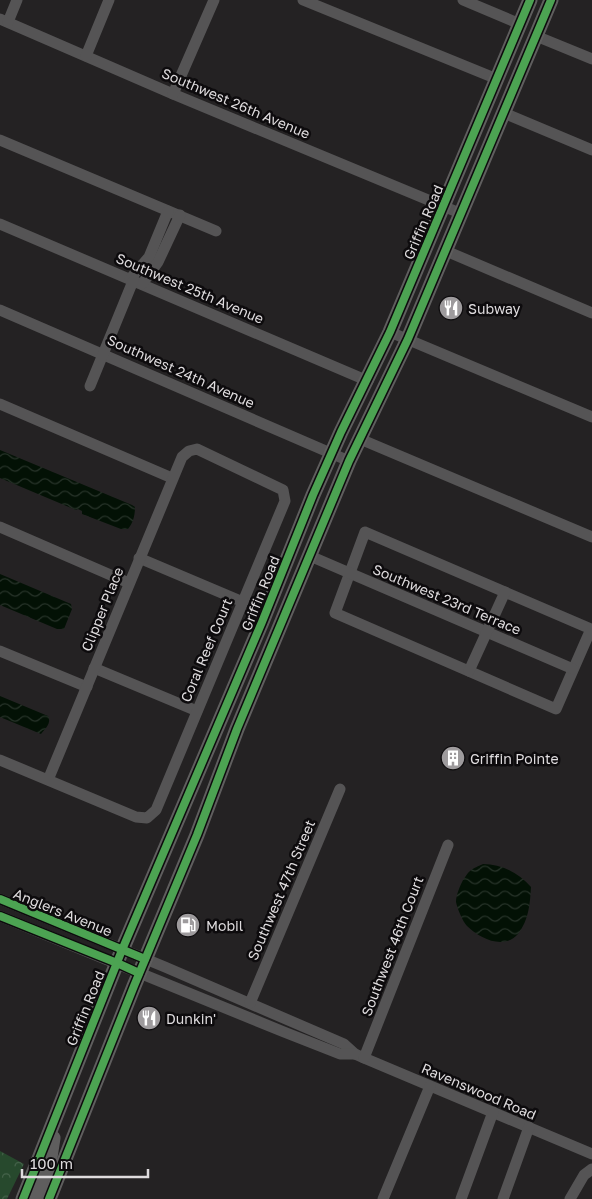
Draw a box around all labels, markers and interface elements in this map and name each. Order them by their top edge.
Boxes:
street label: Southwest 26th Avenue [159,64,313,142]
street label: Griffin Road [400,182,446,262]
street label: Southwest 25th Avenue [113,249,267,327]
restaurant icon: Subway [438,295,464,321]
place label: Subway [468,300,521,317]
street label: Southwest 24th Avenue [105,331,257,411]
street label: Griffin Road [237,553,283,633]
street label: Southwest 23rd Terrace [370,560,524,638]
street label: Clipper Place [77,564,127,654]
street label: Coral Reef Court [176,596,236,704]
building icon: Griffin Pointe [440,745,466,771]
place label: Griffin Pointe [470,750,559,767]
street label: Southwest 47th Street [244,817,318,963]
street label: Southwest 46th Court [358,874,426,1018]
street label: Anglers Avenue [11,884,115,940]
fuel station icon: Mobil [175,912,201,938]
place label: Mobil [206,917,243,934]
street label: Griffin Road [62,968,108,1048]
restaurant icon: Dunkin' [136,1005,162,1031]
place label: Dunkin' [166,1010,216,1027]
street label: Ravenswood Road [419,1059,539,1123]
scale bar [22,1146,149,1178]
text: 100 m [30,1154,73,1172]

